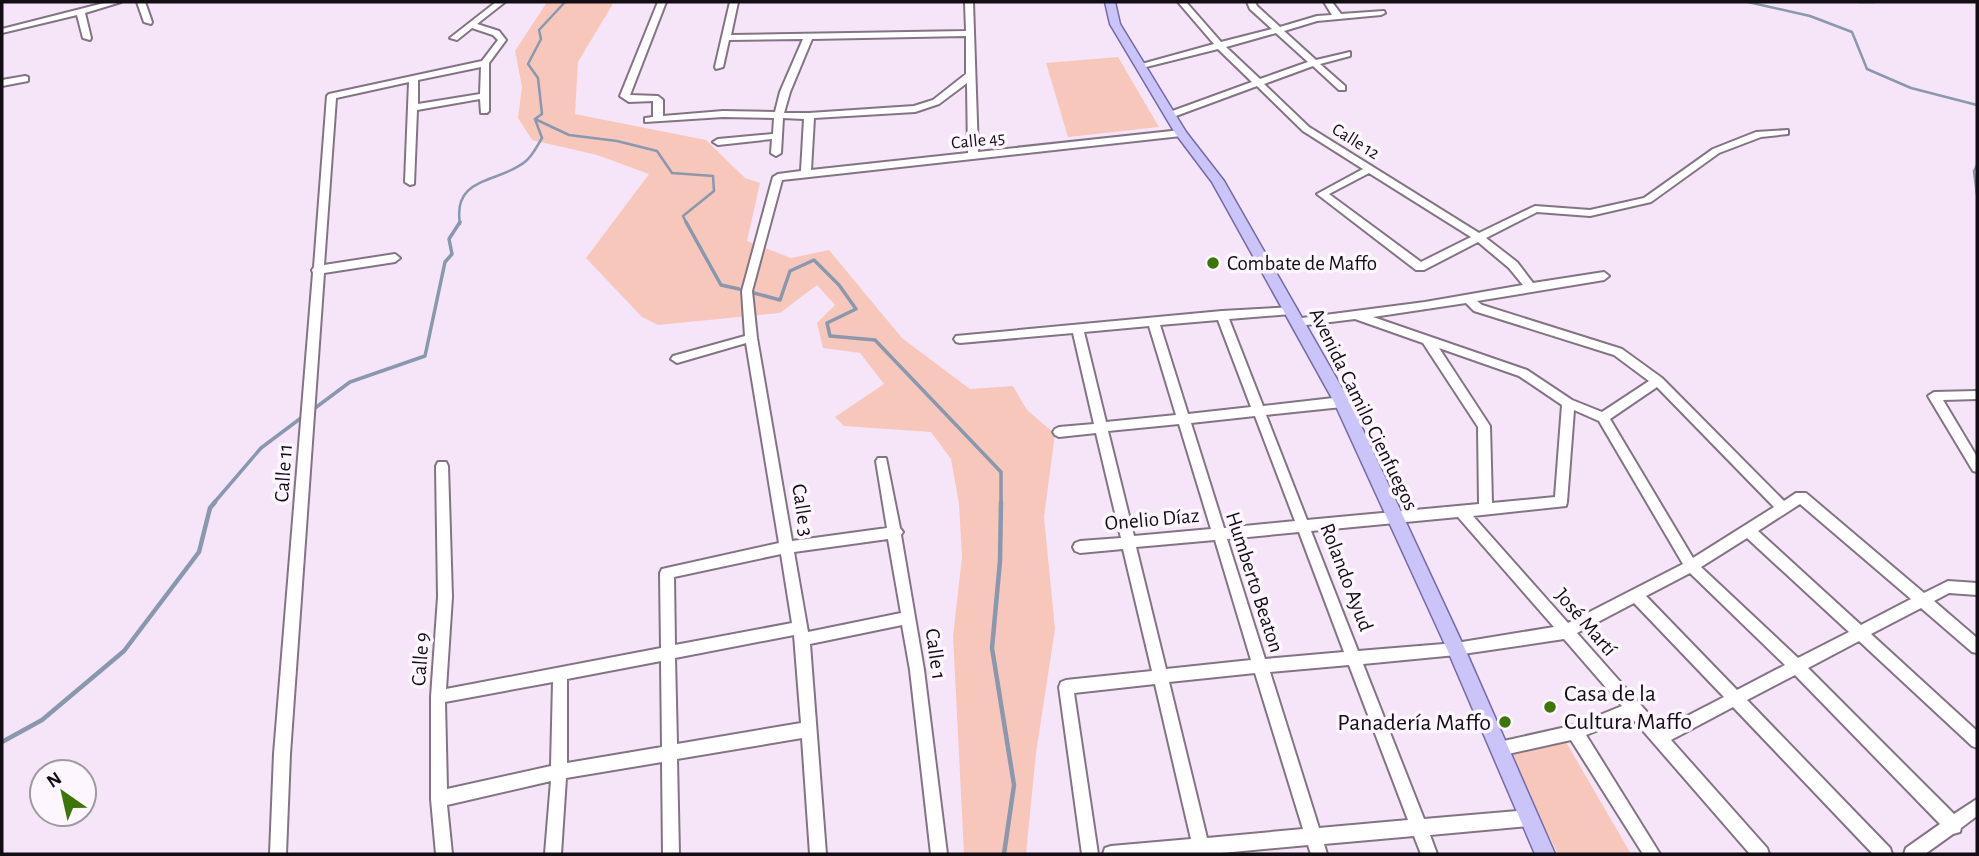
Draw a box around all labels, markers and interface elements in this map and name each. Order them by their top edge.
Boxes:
street label: Calle 12 [1329,120,1382,163]
street label: Calle 45 [950,129,1006,153]
place label: Combate de Maffo [1227,253,1377,274]
marker: Combate de Maffo [1205,255,1221,271]
street label: Avenida Camilo Cienfuegos [1305,305,1422,514]
street label: Calle 11 [271,443,296,503]
street label: Calle 3 [788,482,817,538]
street label: Onelio Díaz [1104,505,1200,534]
street label: Humberto Beaton [1222,509,1287,655]
street label: Rolando Ayud [1316,520,1377,634]
street label: José Martí [1551,585,1621,661]
street label: Calle 1 [922,627,949,681]
street label: Calle 9 [408,631,433,687]
place label: Casa de la Cultura Maffo [1564,682,1692,734]
marker: Casa de la Cultura Maffo [1542,699,1558,715]
place label: Panadería Maffo [1337,711,1491,735]
marker: Panadería Maffo [1497,714,1513,730]
north arrow [28,758,98,828]
text: N [44,769,65,792]

